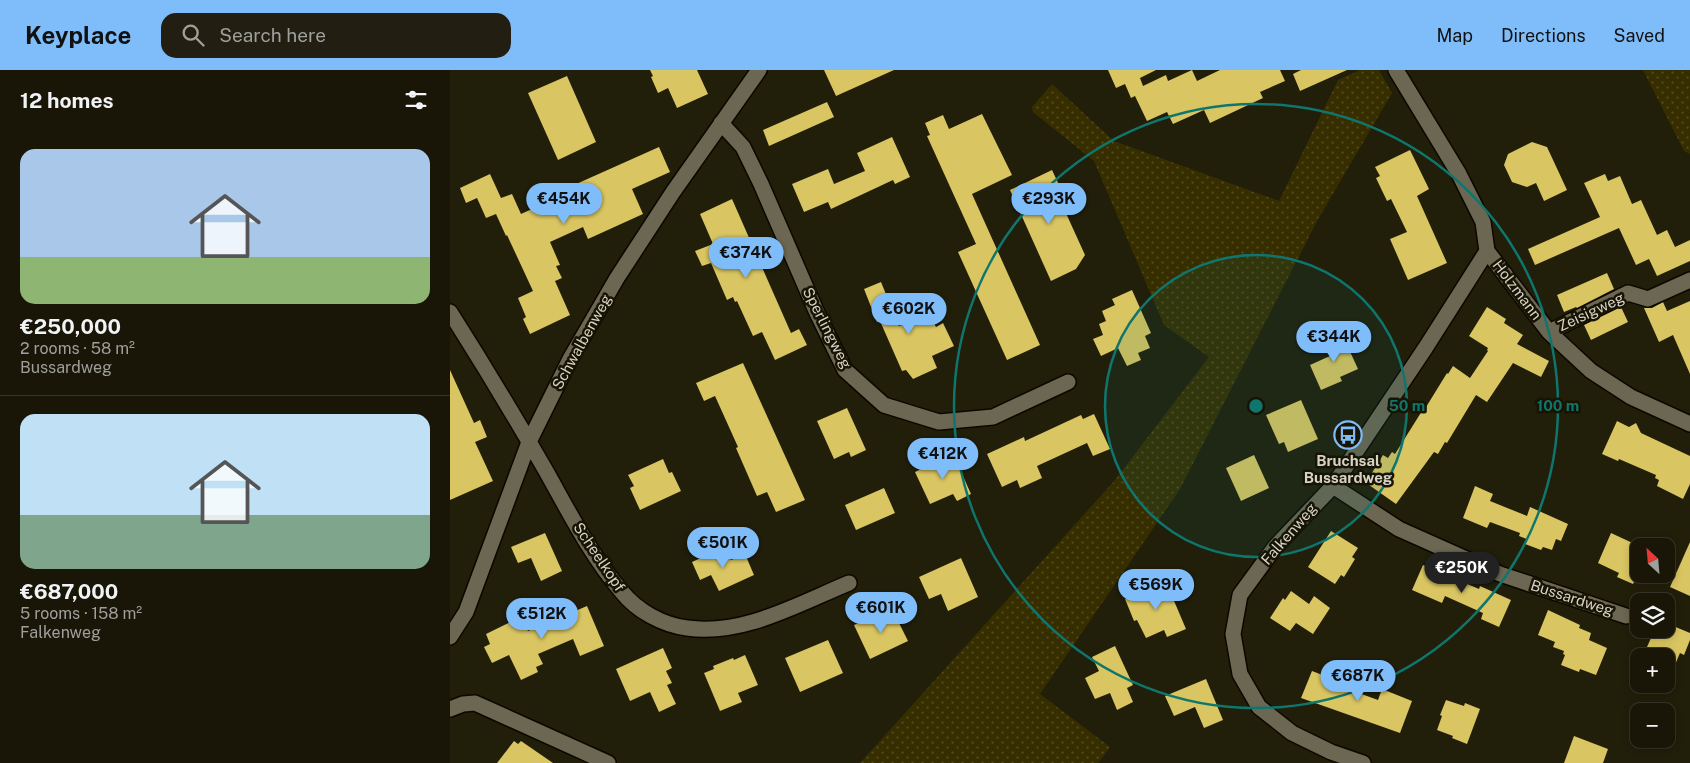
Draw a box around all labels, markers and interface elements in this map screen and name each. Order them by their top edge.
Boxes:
search box [161,13,511,58]
text: Keyplace [25,21,131,49]
icon: search [179,21,207,49]
text: Search here [219,24,326,46]
text: Map [1436,25,1473,46]
text: Directions [1501,25,1586,46]
text: Saved [1614,25,1665,46]
icon: filters [402,86,430,114]
text: 12 homes [20,88,114,113]
icon: home [180,181,270,271]
pin: €454K [529,182,599,225]
pin: €293K [1014,182,1084,225]
text: €454K [537,189,591,208]
text: €293K [1022,189,1076,208]
pin: €374K [711,236,781,279]
text: €374K [720,243,772,262]
street label: Holzmann [1489,257,1545,323]
street label: Sperlingweg [800,284,855,371]
street label: Zeisigweg [1555,289,1627,334]
street label: Schwalbenweg [548,291,615,392]
pin: €602K [874,292,944,335]
text: €602K [883,299,935,318]
text: €250,000 [20,314,121,339]
pin: €344K [1299,320,1369,363]
text: €344K [1307,327,1361,346]
text: 2 rooms · 58 m² [20,339,135,358]
text: Bussardweg [20,358,112,377]
centre of rings [1247,397,1265,415]
text: 50 m [1389,397,1425,414]
text: 100 m [1537,397,1579,414]
bus stop icon: Bruchsal Bussardweg [1333,420,1363,450]
pin: €412K [908,438,978,480]
text: €412K [918,444,968,463]
icon: home [180,447,270,537]
place label: Bruchsal Bussardweg [1304,452,1393,486]
street label: Falkenweg [1257,499,1320,568]
street label: Scheelkopf [570,519,629,594]
pin: €501K [688,526,758,569]
text: €501K [698,533,748,552]
north arrow [1630,538,1675,582]
map controls [1630,538,1675,748]
pin: €250K [1427,552,1497,594]
text: €250K [1435,558,1489,577]
pin: €569K [1121,568,1191,611]
text: €569K [1129,575,1183,594]
street label: Bussardweg [1529,576,1616,619]
text: €687,000 [20,579,118,604]
pin: €601K [846,592,916,634]
button: layers [1630,593,1675,638]
pin: €512K [507,598,577,640]
text: €601K [856,598,906,617]
text: 5 rooms · 158 m² [20,604,142,623]
text: €512K [517,604,567,623]
text: Falkenweg [20,623,101,642]
button: + [1630,648,1675,693]
pin: €687K [1323,660,1393,702]
text: €687K [1332,666,1384,685]
button: − [1630,703,1675,748]

